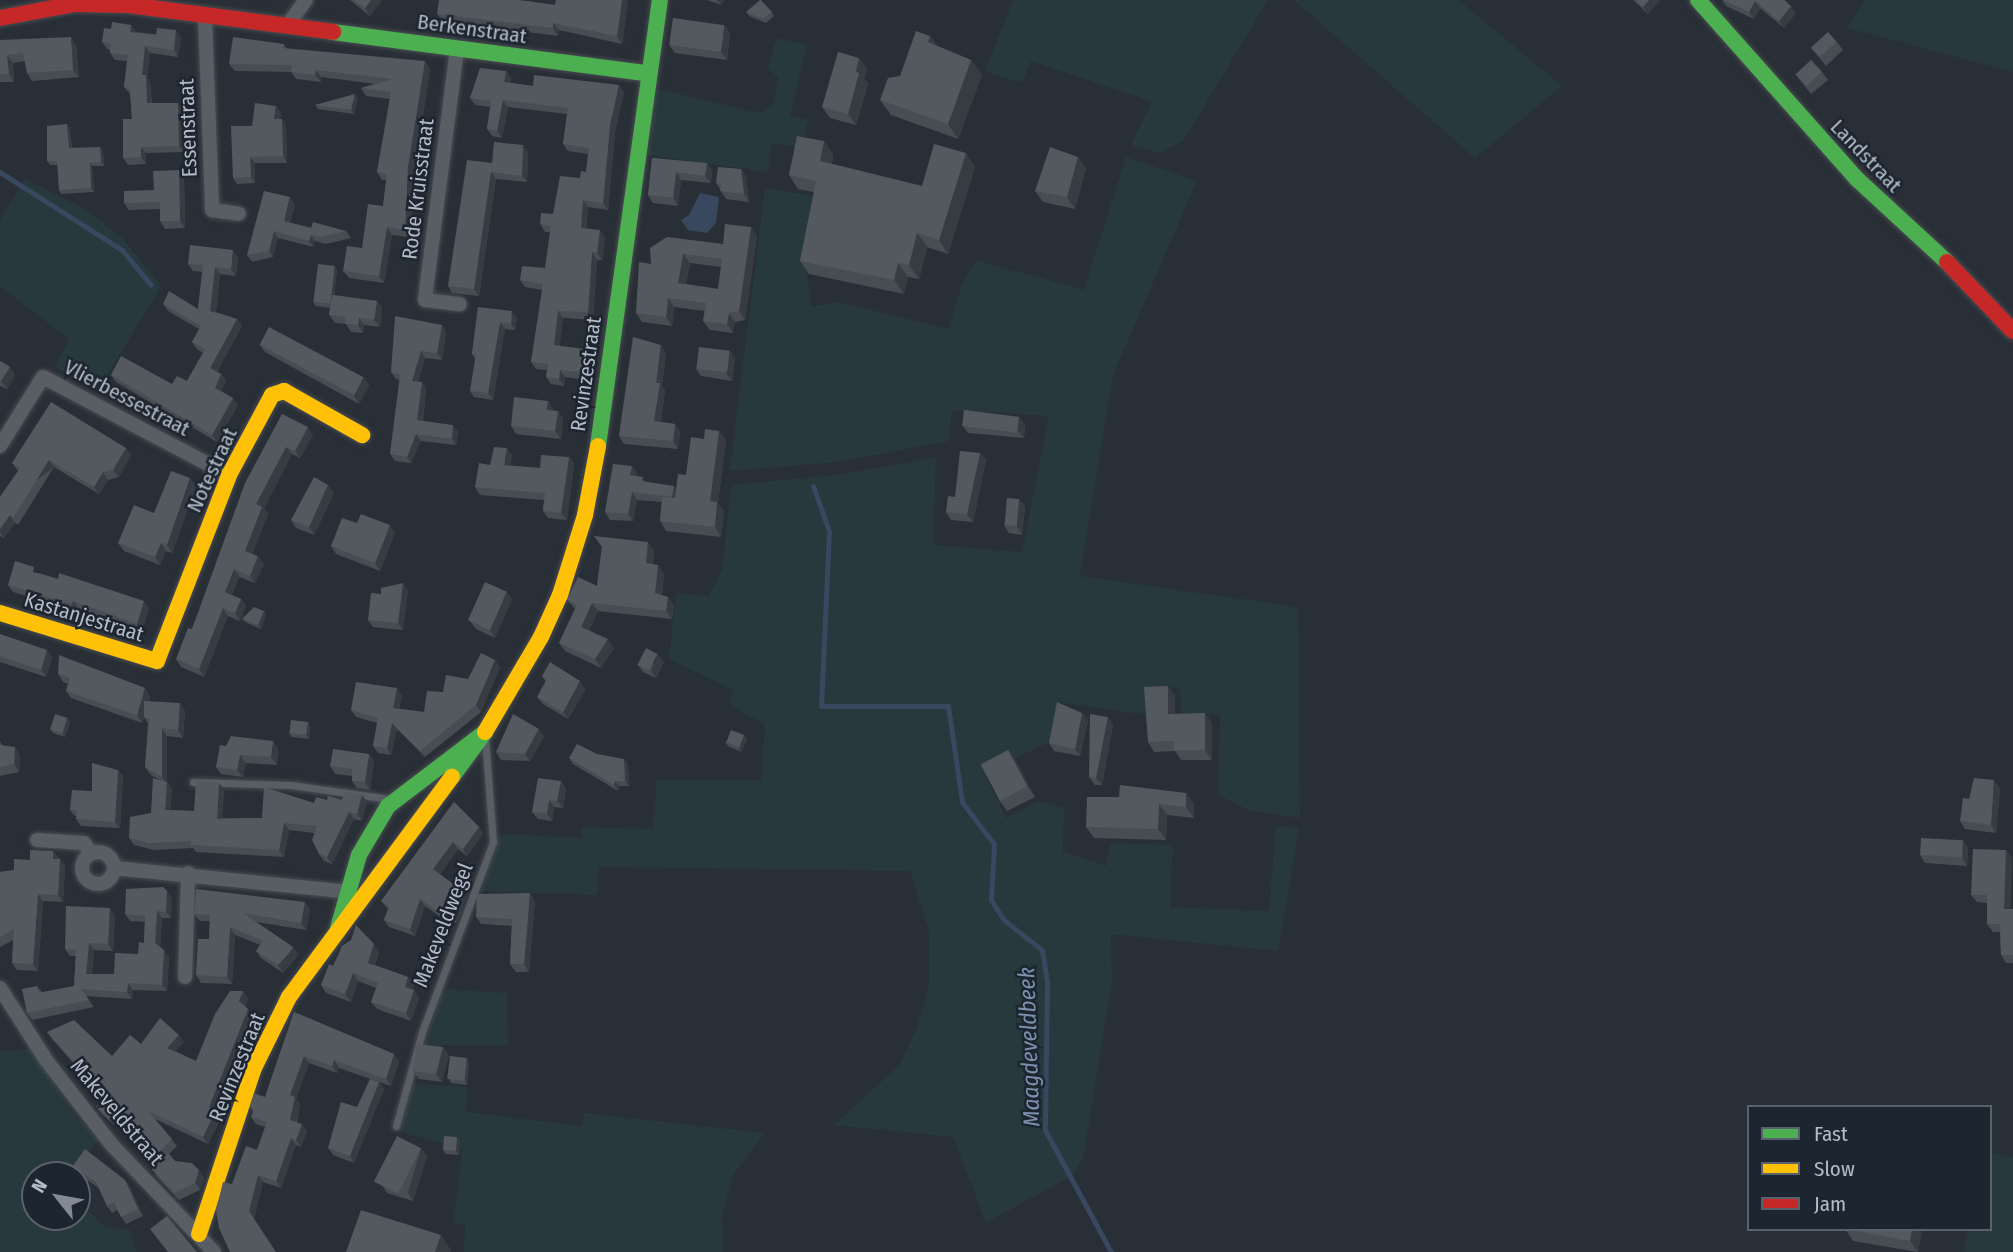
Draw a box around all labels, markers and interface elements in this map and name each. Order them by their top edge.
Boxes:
street label: Berkenstraat [416,9,528,49]
street label: Essenstraat [174,78,202,178]
street label: Landstraat [1825,114,1907,198]
street label: Rode Kruisstraat [397,117,439,261]
street label: Revinzestraat [565,315,607,433]
street label: Vlierbessestraat [60,354,194,442]
street label: Notestraat [181,424,243,516]
street label: Kastanjestraat [21,587,147,647]
street label: Makeveldwegel [408,859,478,991]
water label: Maagdeveldbeek [1012,967,1046,1127]
street label: Revinzestraat [204,1009,270,1125]
street label: Makeveldstraat [65,1054,169,1170]
legend [1747,1105,1992,1231]
text: Fast [1814,1121,1848,1147]
text: Slow [1814,1156,1855,1182]
north arrow [21,1161,91,1231]
text: N [26,1175,52,1197]
text: Jam [1814,1191,1846,1217]

